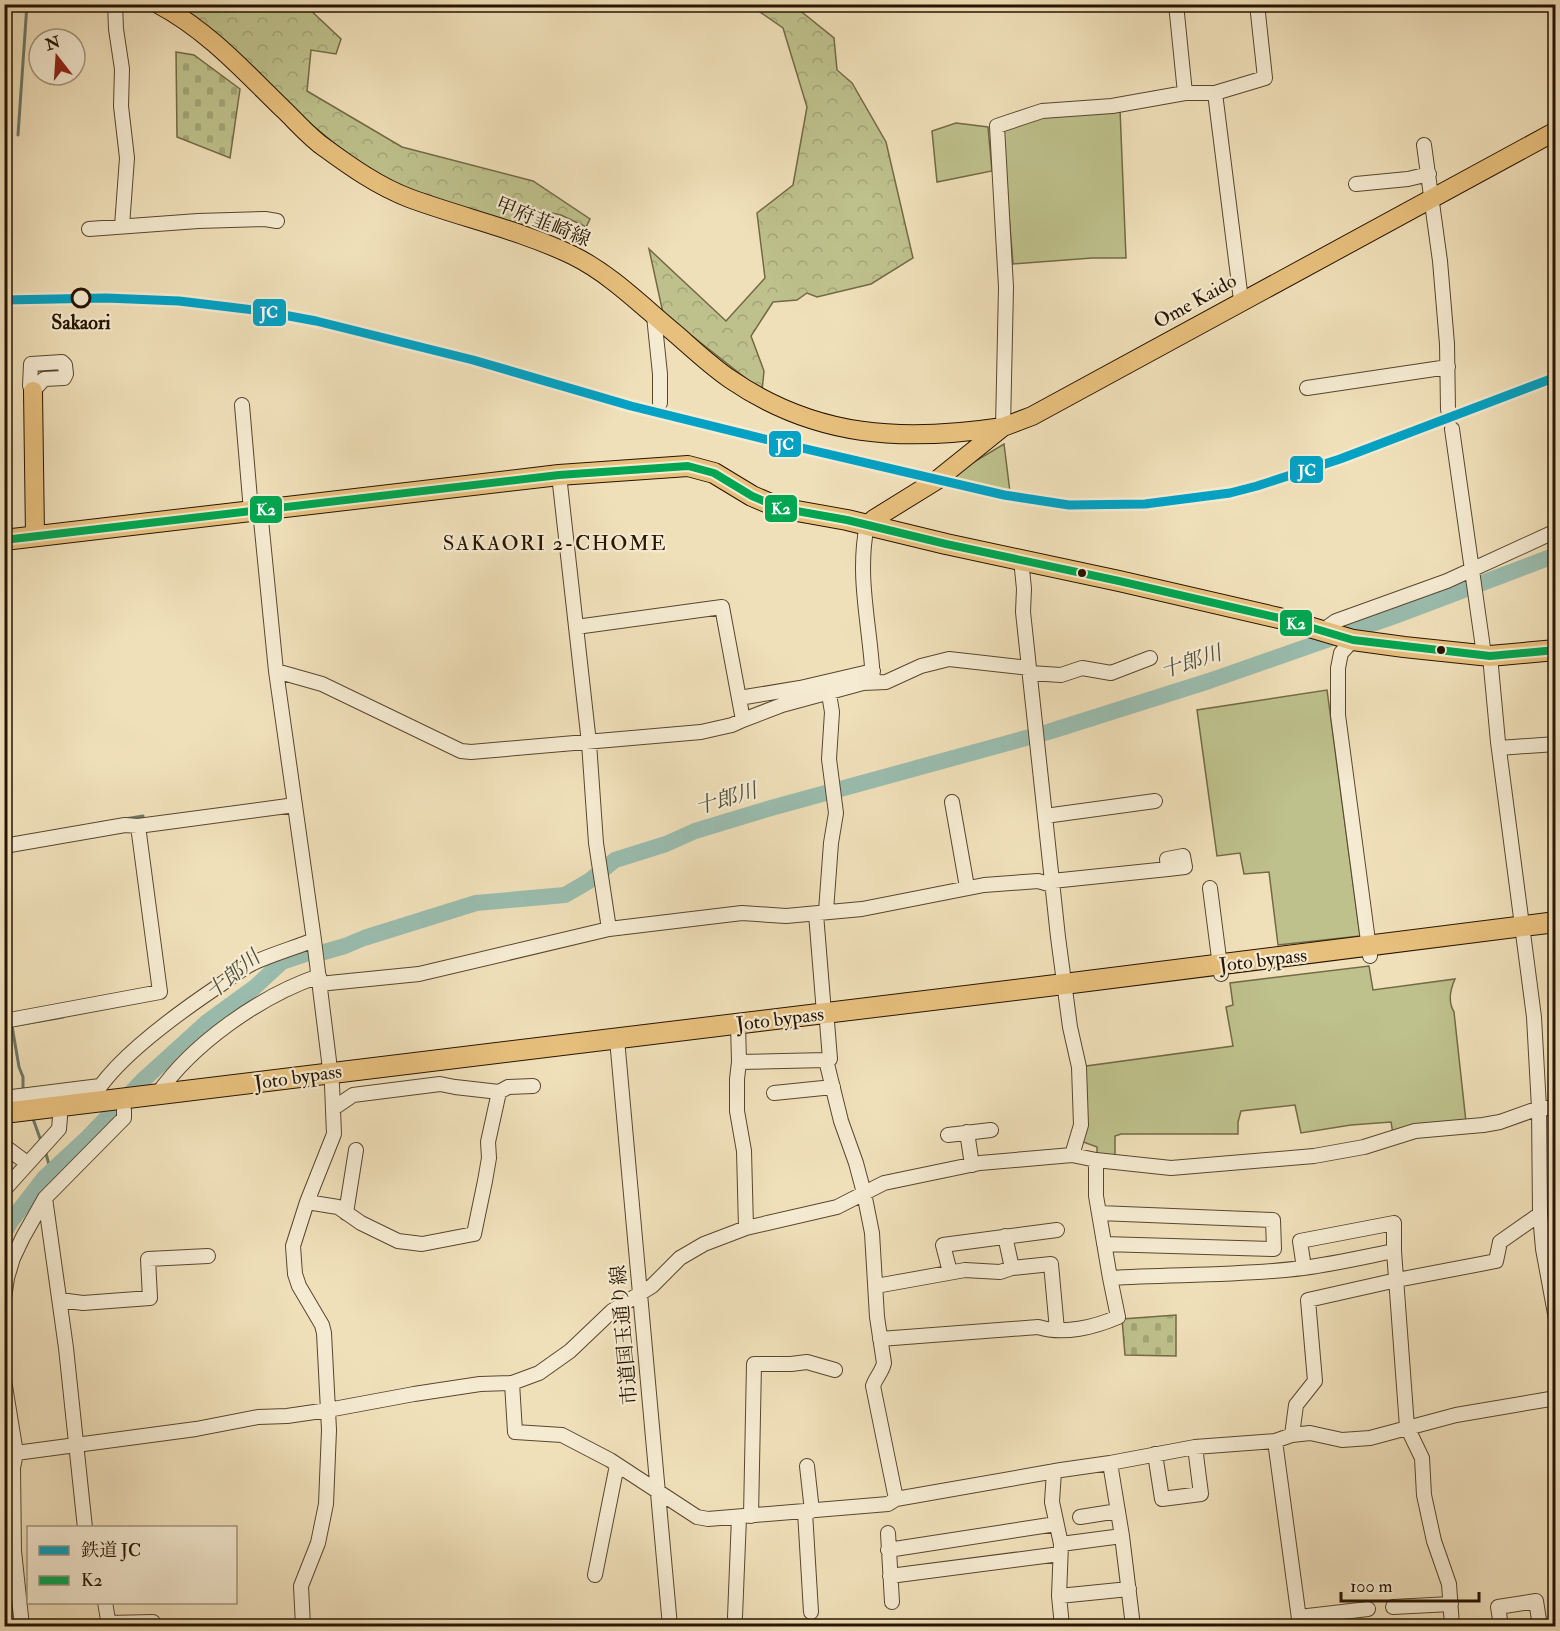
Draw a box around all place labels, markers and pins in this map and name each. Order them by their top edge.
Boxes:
marker: Sakaori [71,288,91,308]
place label: Sakaori [51,310,111,335]
unlabelled marker [1076,567,1088,579]
unlabelled marker [1435,644,1447,656]

